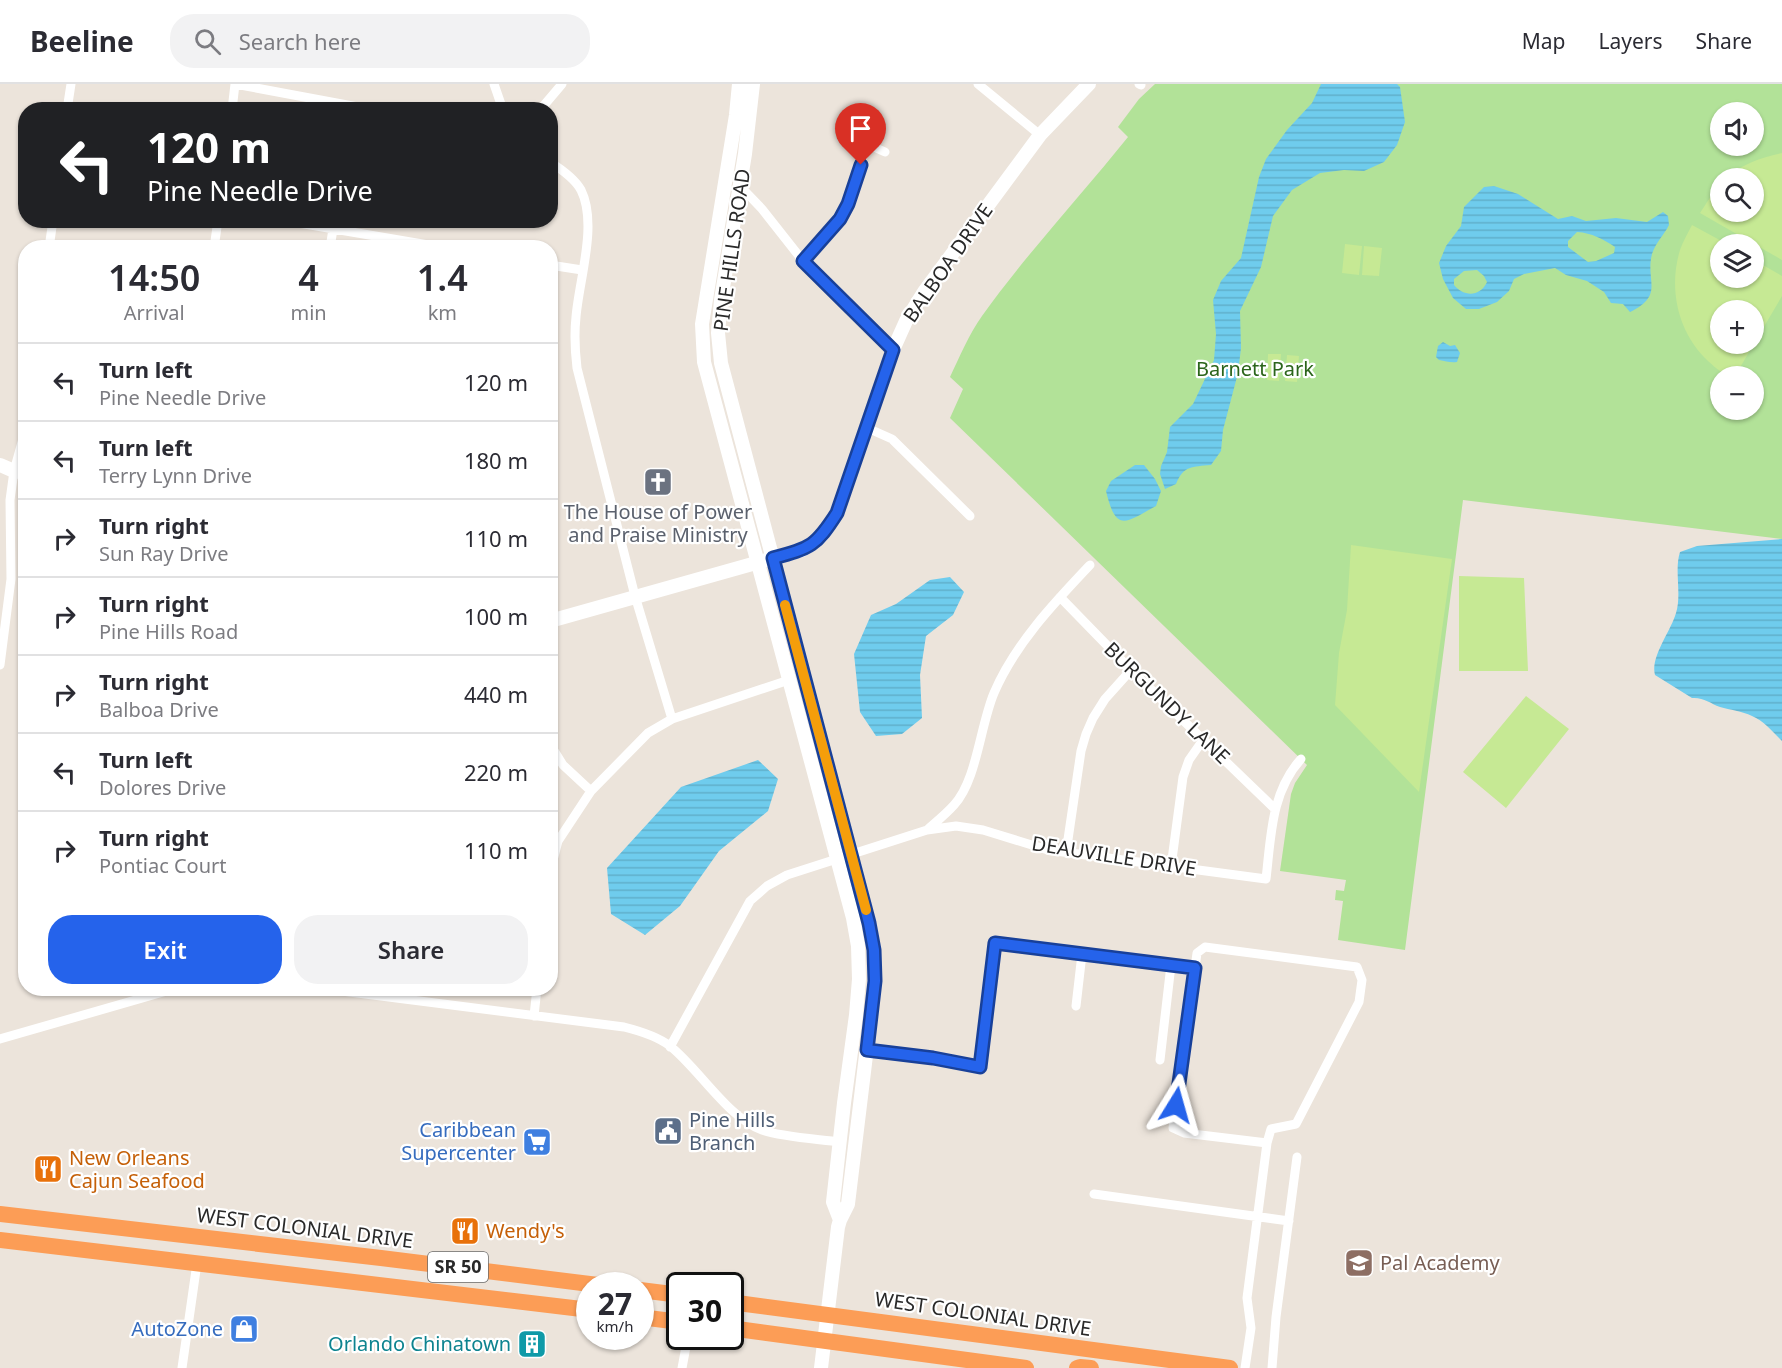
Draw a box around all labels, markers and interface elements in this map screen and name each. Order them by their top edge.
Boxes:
search box [170,14,590,68]
text: Beeline [30,22,134,60]
icon: search [191,25,224,58]
text: Search here [239,26,361,56]
text: Map [1522,27,1566,55]
text: Layers [1599,27,1663,55]
text: Share [1696,27,1752,55]
map controls [1710,102,1764,420]
button: sound [1710,102,1764,156]
pin [835,103,886,165]
icon: arrive [844,112,877,145]
text: 120 m [147,118,271,175]
icon: left [48,126,126,204]
street label: PINE HILLS ROAD [707,167,756,333]
button: search [1710,168,1764,222]
text: Pine Needle Drive [147,172,373,209]
street label: BALBOA DRIVE [897,198,999,328]
button: layers [1710,234,1764,288]
text: 14:50 [108,253,200,302]
text: 4 [298,253,319,302]
text: 1.4 [417,253,468,302]
text: Arrival [124,299,185,326]
text: min [290,299,327,326]
text: km [428,299,457,326]
button: + [1710,300,1764,354]
text: Turn left [99,354,193,384]
park label: Barnett Park [1196,355,1314,382]
icon: left [48,366,81,399]
button: − [1710,366,1764,420]
text: 120 m [464,367,528,397]
text: Pine Needle Drive [99,384,266,411]
text: Turn left [99,432,193,462]
icon: left [48,444,81,477]
text: 180 m [464,445,528,475]
text: Terry Lynn Drive [99,462,252,489]
church icon: The House of Power and Praise Ministry [642,466,674,498]
place label: The House of Power and Praise Ministry [564,498,752,548]
text: Turn right [99,510,209,540]
icon: right [48,522,81,555]
text: 110 m [464,523,528,553]
text: Sun Ray Drive [99,540,228,567]
text: Turn right [99,588,209,618]
icon: right [48,600,81,633]
text: 100 m [464,601,528,631]
text: Pine Hills Road [99,618,238,645]
street label: BURGUNDY LANE [1099,636,1236,770]
text: Turn right [99,666,209,696]
icon: right [48,678,81,711]
text: 440 m [464,679,528,709]
text: Balboa Drive [99,696,219,723]
text: Turn left [99,744,193,774]
icon: left [48,756,81,789]
text: 220 m [464,757,528,787]
text: Dolores Drive [99,774,226,801]
text: Turn right [99,822,209,852]
street label: DEAUVILLE DRIVE [1030,829,1198,882]
icon: right [48,834,81,867]
text: 110 m [464,835,528,865]
text: Pontiac Court [99,852,227,879]
button: Exit [48,915,282,984]
button: Share [294,915,528,984]
position arrow [1144,1073,1208,1137]
place label: Pine Hills Branch [689,1106,775,1156]
public building icon: Pine Hills Branch [652,1115,684,1147]
place label: Caribbean Supercenter [401,1116,516,1166]
supermarket icon: Caribbean Supercenter [521,1126,553,1158]
place label: New Orleans Cajun Seafood [69,1144,205,1194]
restaurant icon: New Orleans Cajun Seafood [32,1153,64,1185]
street label: WEST COLONIAL DRIVE [195,1201,415,1254]
restaurant icon: Wendy's [449,1215,481,1247]
place label: Wendy's [486,1217,565,1244]
school or university icon: Pal Academy [1343,1247,1375,1279]
place label: Pal Academy [1380,1249,1501,1276]
road number: SR 50 [428,1252,488,1282]
speed limit sign: 30 [666,1272,744,1350]
text: 27 [598,1283,632,1324]
street label: WEST COLONIAL DRIVE [873,1285,1093,1342]
shop icon: AutoZone [228,1313,260,1345]
place label: AutoZone [131,1315,223,1342]
text: km/h [597,1316,633,1336]
building icon: Orlando Chinatown [516,1328,548,1360]
place label: Orlando Chinatown [328,1330,511,1357]

